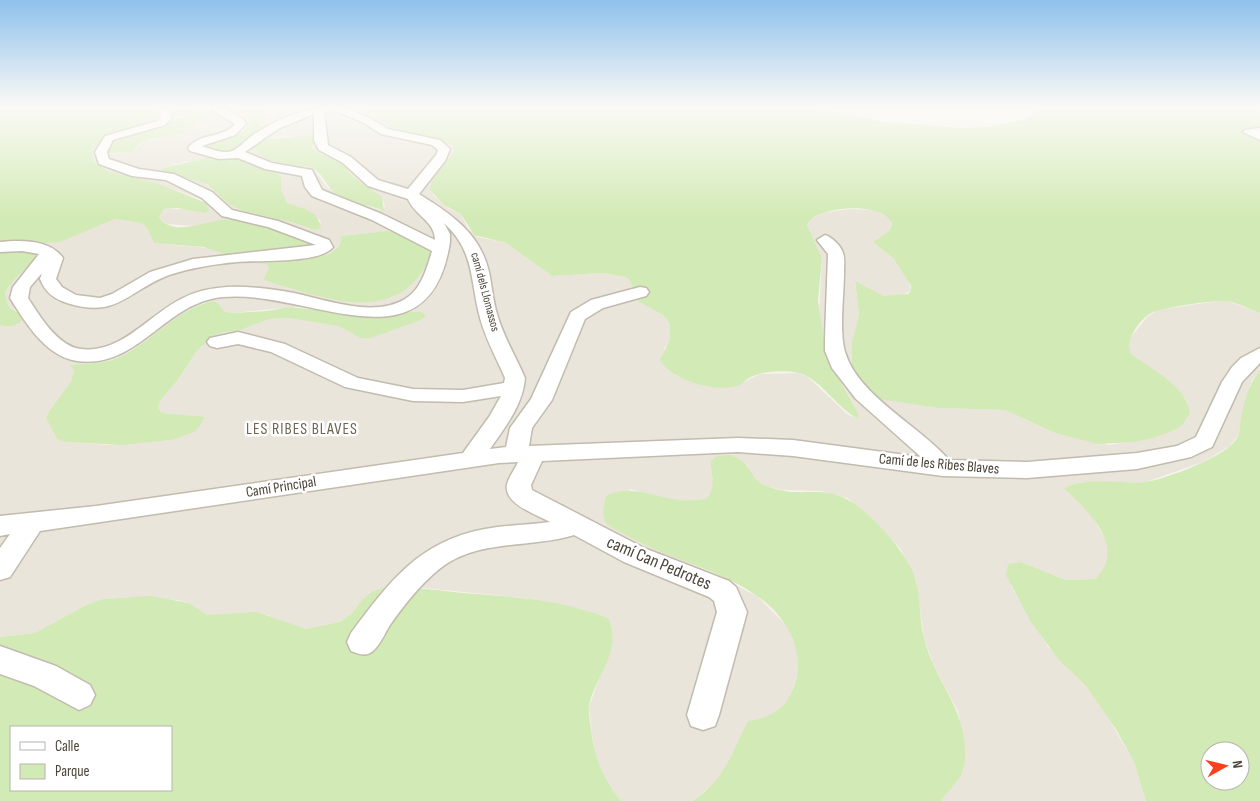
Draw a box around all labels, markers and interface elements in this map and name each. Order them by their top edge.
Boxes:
street label: camí dels Llomassos [467,251,503,333]
district label: LES RIBES BLAVES [246,420,358,439]
street label: Camí de les Ribes Blaves [878,449,1000,479]
street label: Camí Principal [244,472,318,502]
street label: camí Can Pedrotes [604,532,714,594]
legend [10,726,172,791]
text: Calle [55,737,79,756]
north arrow [1200,741,1250,791]
text: N [1228,759,1246,769]
text: Parque [55,762,90,781]

